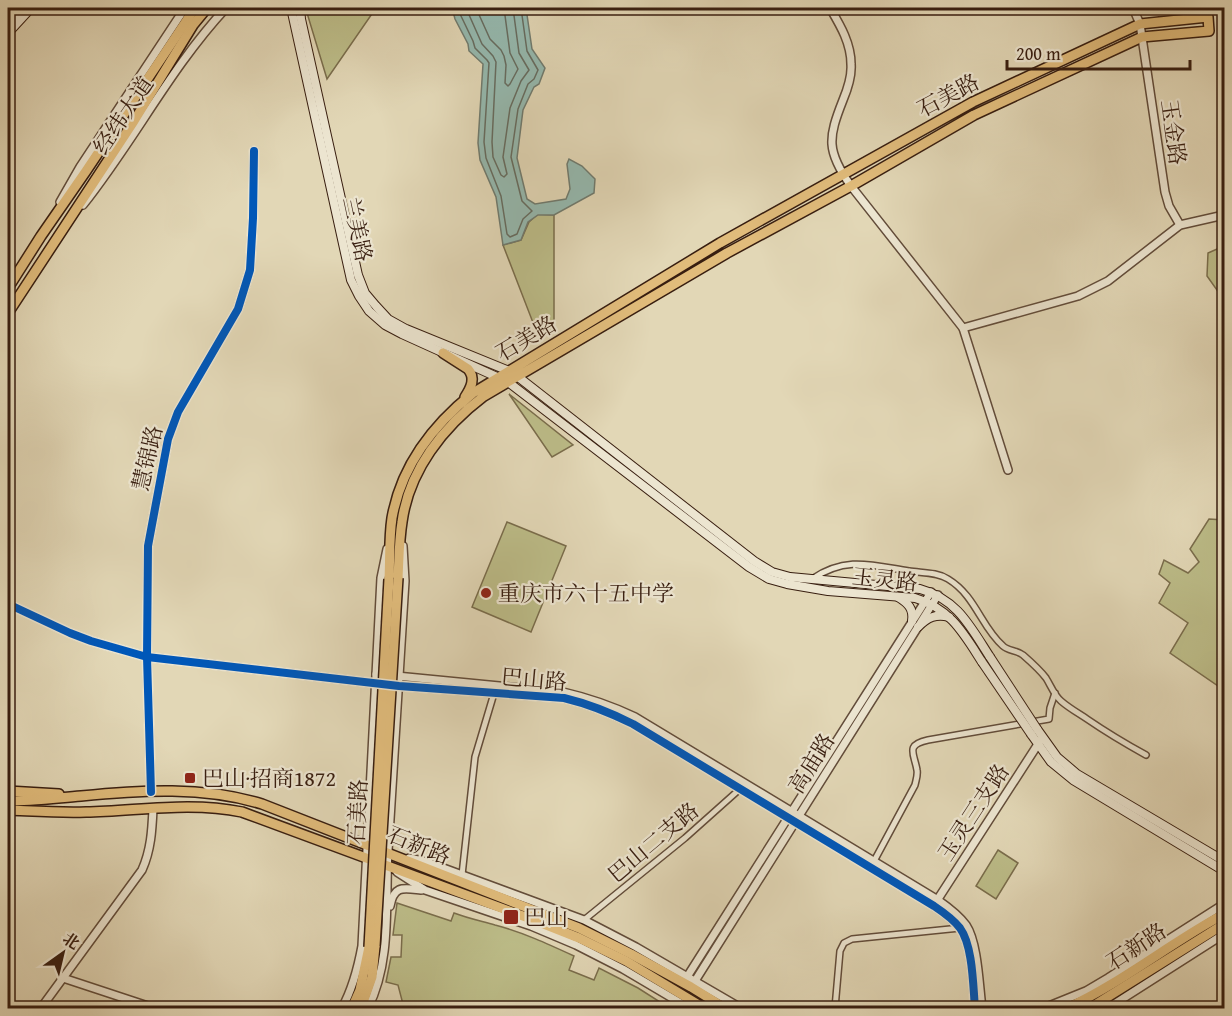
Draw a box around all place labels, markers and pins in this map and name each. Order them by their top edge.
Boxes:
place label: 重庆市六十五中学 [498,577,674,609]
marker: 重庆市六十五中学 [479,586,493,600]
place label: 巴山‧招商1872 [202,762,336,794]
marker: 巴山‧招商1872 [183,771,197,785]
place label: 巴山 [524,901,568,933]
marker: 巴山 [502,908,520,926]

